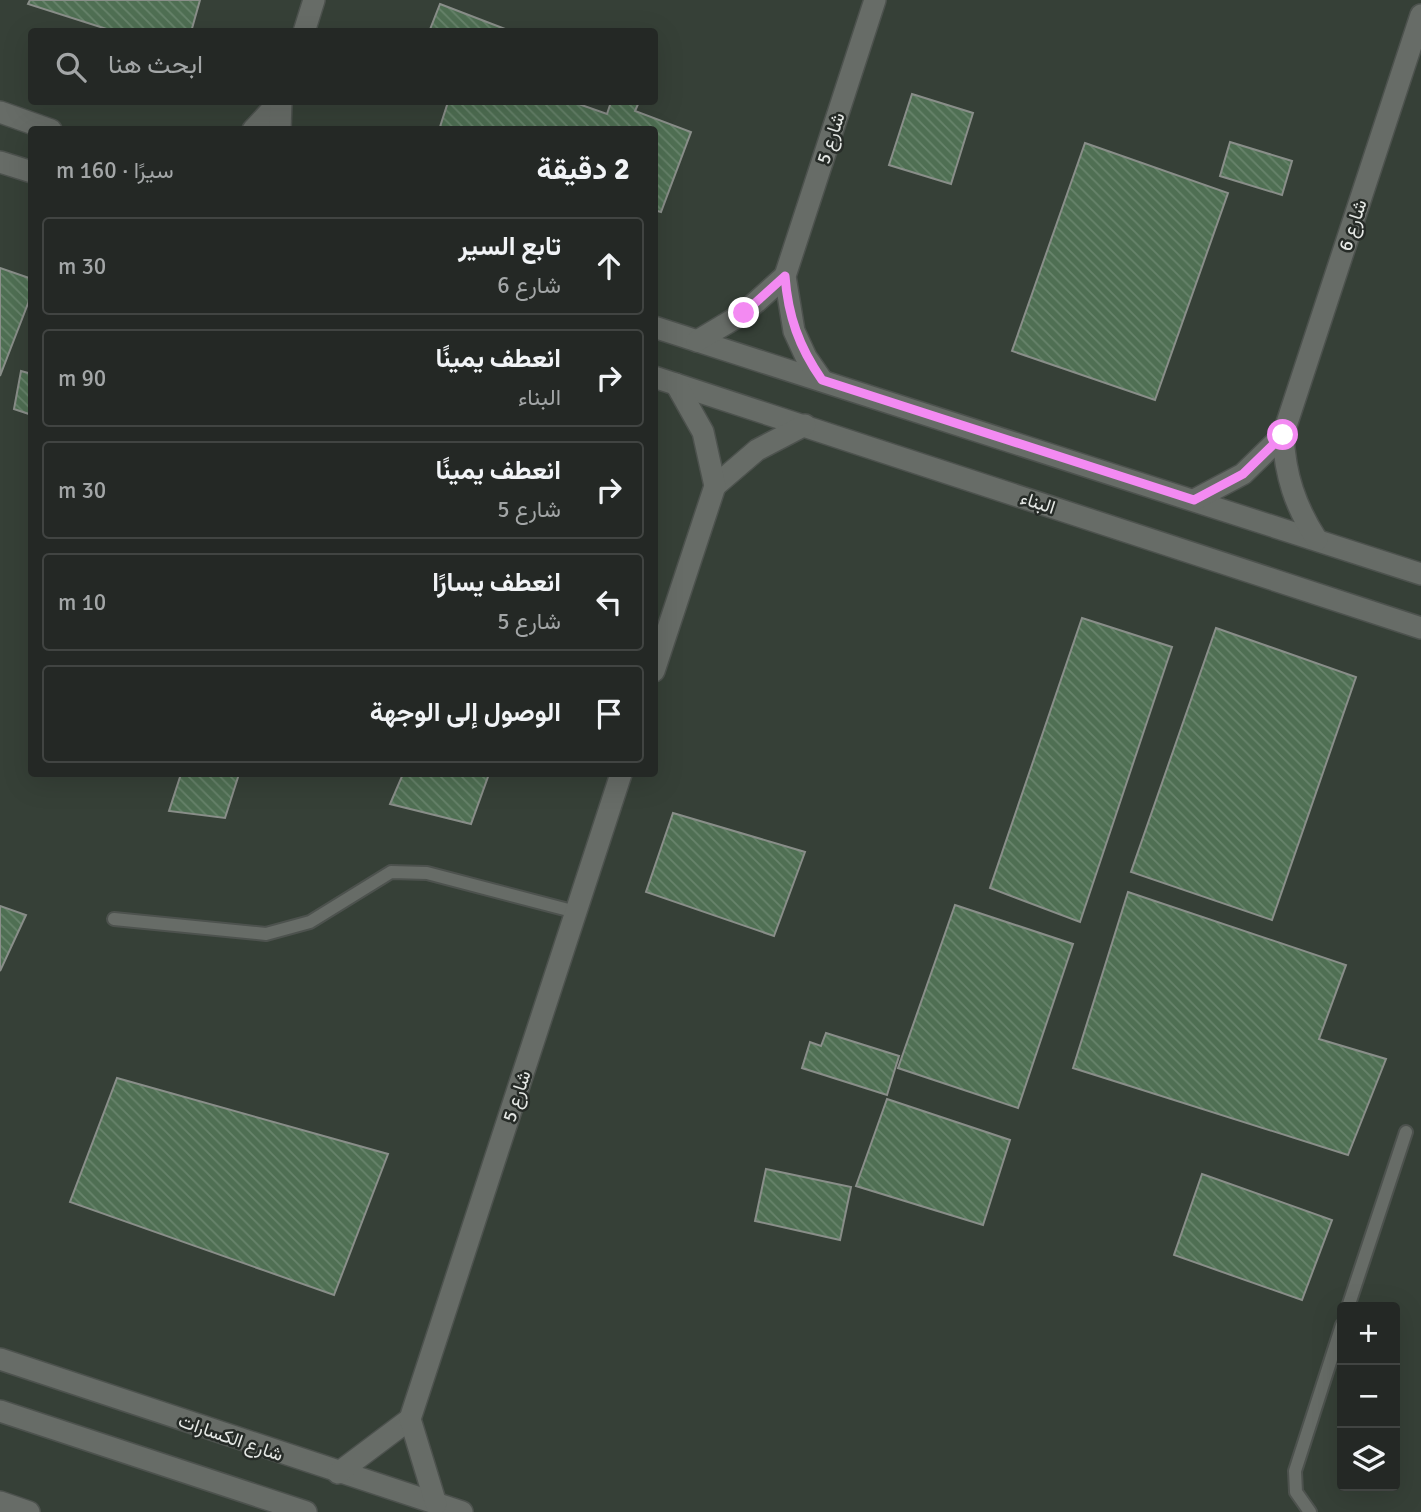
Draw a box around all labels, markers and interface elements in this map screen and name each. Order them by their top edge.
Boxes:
search box [28,28,658,105]
icon: search [52,48,90,86]
text: ابحث هنا [108,49,203,81]
street label: شارع 5 [811,110,851,167]
text: 2 دقيقة [536,151,630,188]
text: سيرًا · 160 m [56,156,174,185]
street label: شارع 6 [1333,197,1373,254]
text: تابع السير [458,231,561,263]
icon: ahead [590,247,628,285]
text: 30 m [58,252,106,281]
text: شارع 6 [497,271,561,300]
route end [728,297,759,328]
text: انعطف يمينًا [435,343,561,375]
icon: right [590,359,628,397]
text: 90 m [58,364,106,393]
text: البناء [518,383,561,412]
route start [1267,419,1298,450]
text: انعطف يمينًا [435,455,561,487]
icon: right [590,471,628,509]
text: 30 m [58,476,106,505]
street label: البناء [1017,486,1058,520]
text: شارع 5 [497,495,561,524]
text: انعطف يسارًا [432,567,561,599]
icon: left [590,583,628,621]
text: 10 m [58,588,106,617]
text: شارع 5 [497,607,561,636]
icon: arrive [590,695,628,733]
text: الوصول إلى الوجهة [370,697,561,729]
street label: شارع 5 [497,1068,537,1125]
map controls [1337,1302,1400,1491]
button: + [1337,1302,1400,1365]
button: − [1337,1365,1400,1428]
street label: شارع الكسارات [175,1409,286,1467]
button: layers [1337,1428,1400,1491]

